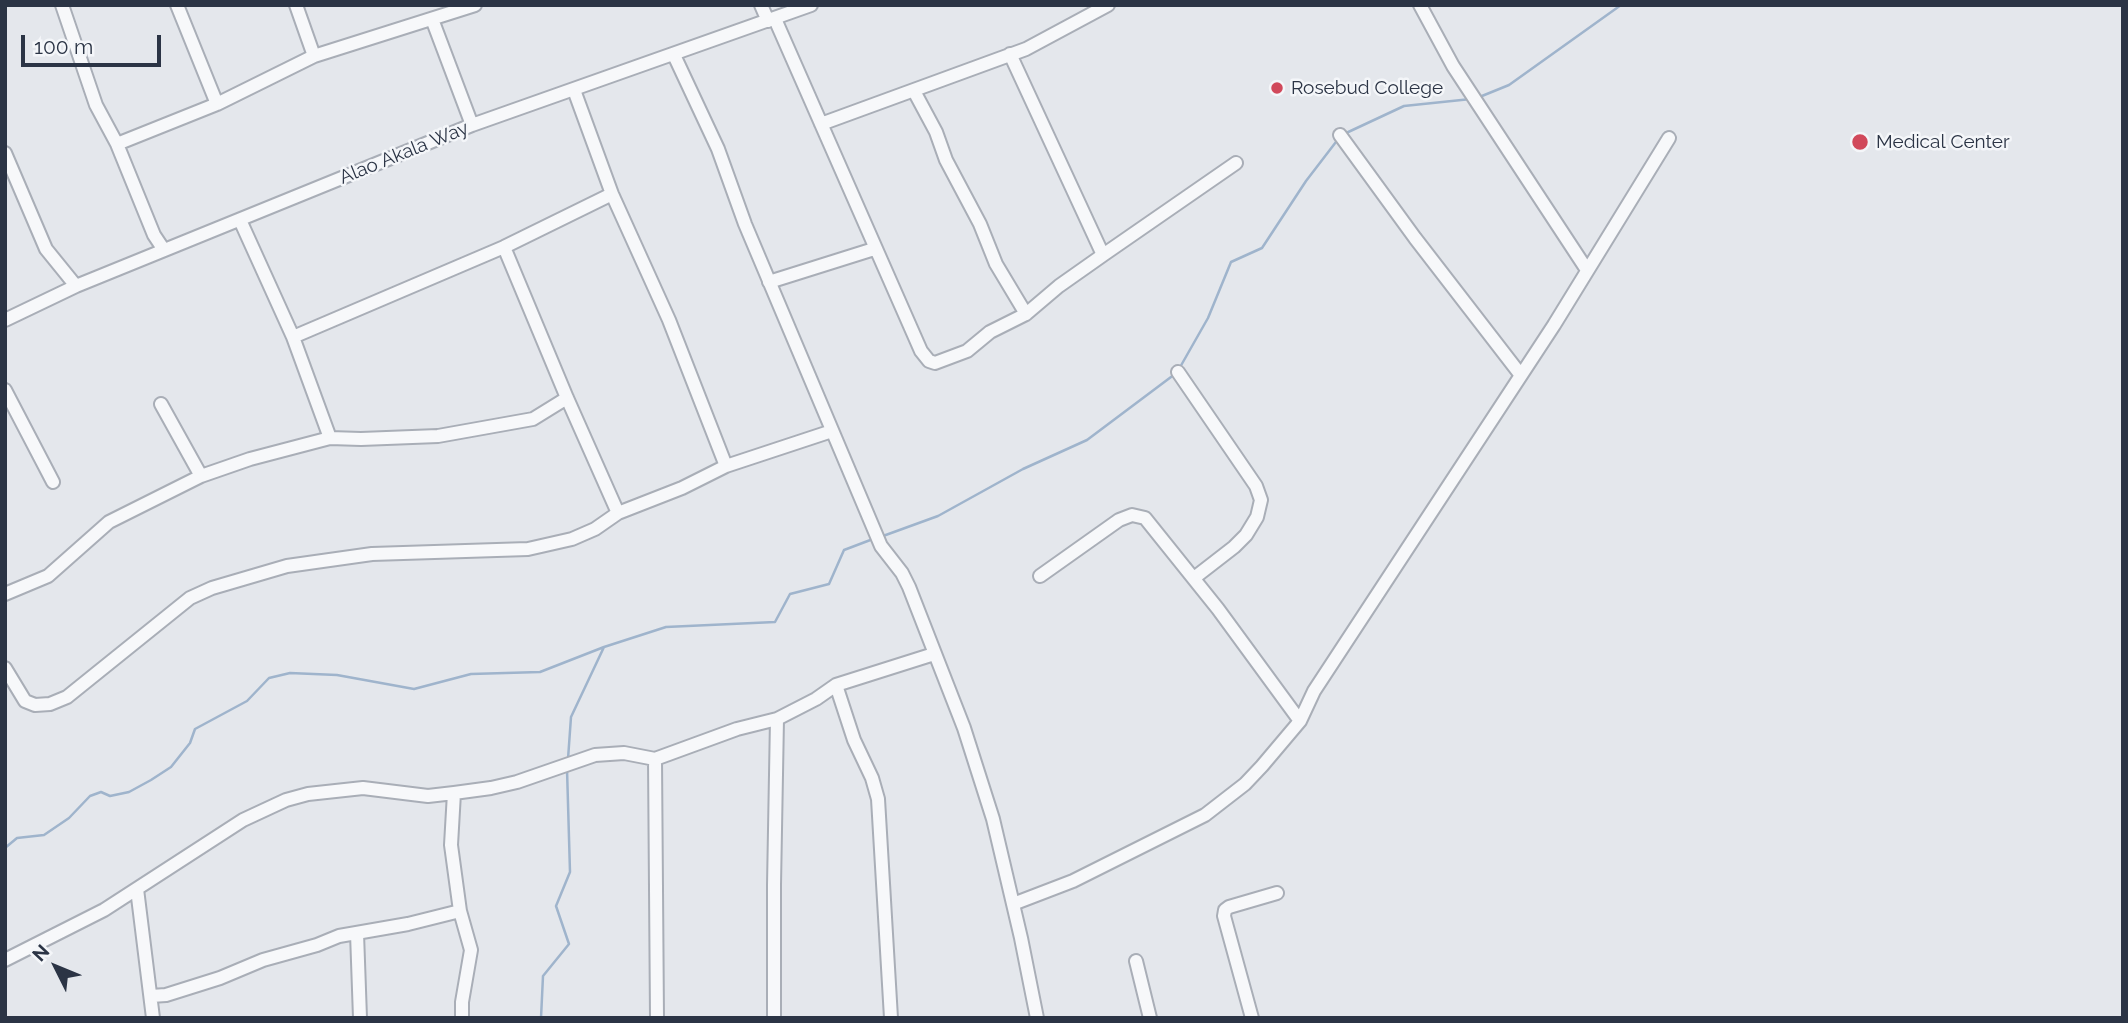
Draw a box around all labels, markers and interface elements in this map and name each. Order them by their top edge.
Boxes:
scale bar [24,21,164,65]
text: 100 m [34,34,93,59]
place label: Rosebud College [1291,77,1443,99]
marker: Rosebud College [1269,80,1285,96]
street label: Alao Akala Way [336,117,472,189]
place label: Medical Center [1876,131,2010,153]
marker: Medical Center [1850,132,1870,152]
north arrow [21,932,91,1002]
text: N [28,940,54,965]

